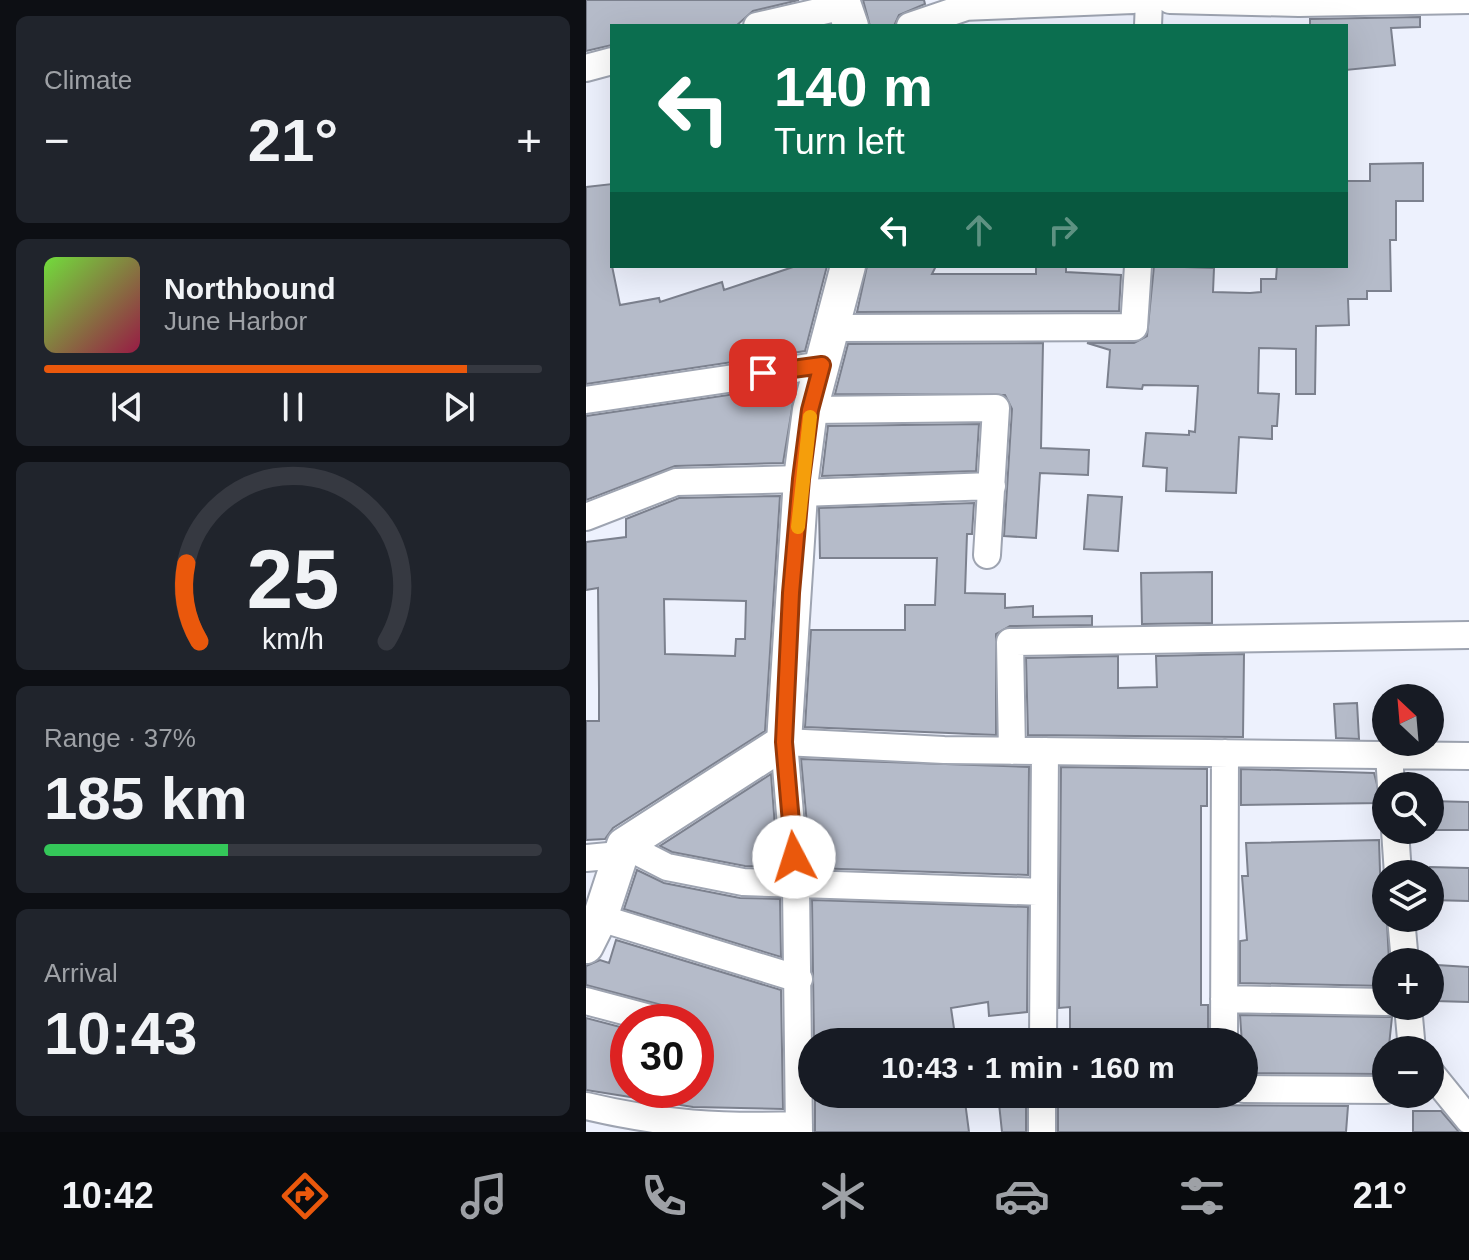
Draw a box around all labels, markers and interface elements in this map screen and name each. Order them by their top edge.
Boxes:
text: 140 m [774,55,933,118]
icon: left [642,56,746,160]
text: Climate [44,65,132,95]
text: 21° [248,107,338,174]
text: − [44,116,70,165]
text: + [516,116,542,165]
text: Turn left [774,121,905,162]
icon: left [873,208,917,252]
icon: ahead [957,208,1001,252]
icon: right [1041,208,1085,252]
text: Northbound [164,272,336,305]
text: June Harbor [164,306,307,336]
pin [729,339,797,407]
icon: arrive [741,351,785,395]
icon: previous [105,385,149,429]
icon: pause [271,385,315,429]
icon: next [437,385,481,429]
text: 25 [247,533,339,626]
text: km/h [262,623,324,655]
north arrow [1372,684,1444,756]
map controls [1372,684,1444,1108]
text: Range · 37% [44,723,196,753]
text: 185 km [44,765,248,832]
button: search [1372,772,1444,844]
position arrow [752,815,836,899]
button: layers [1372,860,1444,932]
button: + [1372,948,1444,1020]
text: Arrival [44,958,118,988]
text: 10:43 [44,1000,197,1067]
speed limit sign: 30 [610,1004,714,1108]
button: − [1372,1036,1444,1108]
text: 10:43 · 1 min · 160 m [881,1051,1175,1084]
icon: directions [277,1168,333,1224]
icon: music [456,1168,512,1224]
icon: phone [636,1168,692,1224]
icon: climate [815,1168,871,1224]
icon: car [994,1168,1050,1224]
icon: filters [1174,1168,1230,1224]
text: 10:42 [62,1175,154,1216]
text: 21° [1353,1175,1407,1216]

